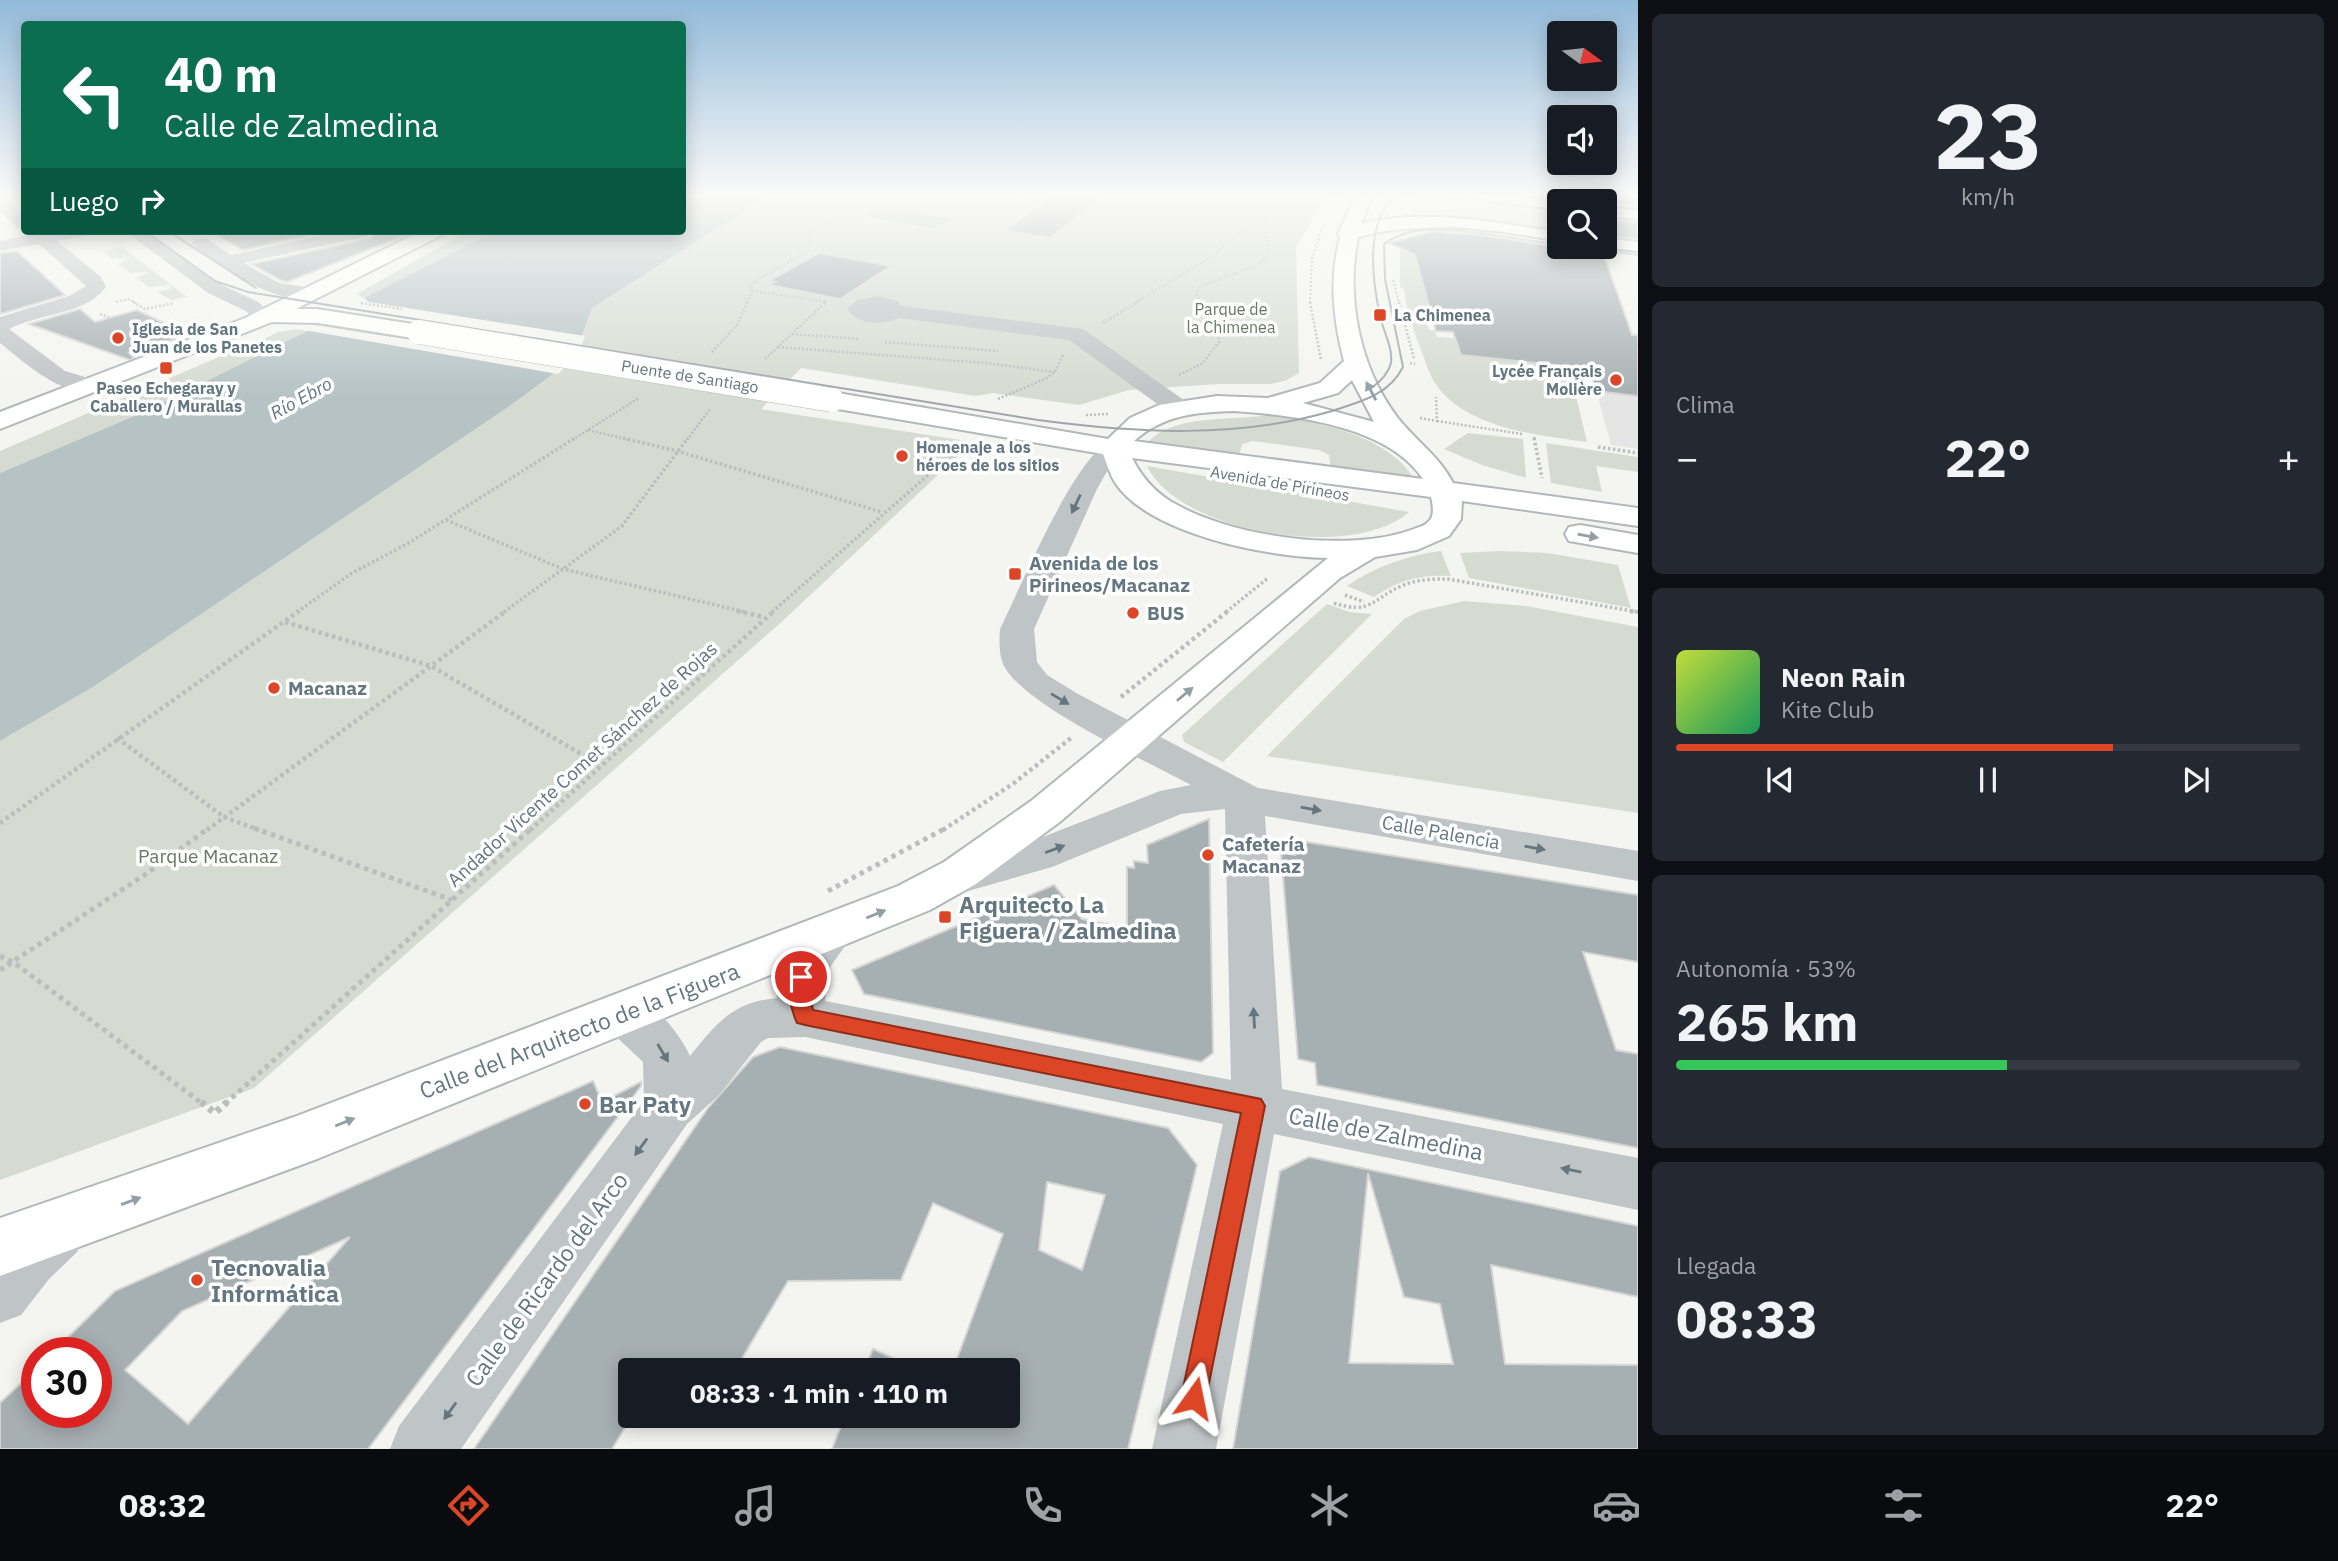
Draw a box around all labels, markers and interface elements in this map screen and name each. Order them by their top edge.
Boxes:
north arrow [1547,21,1617,91]
map controls [1547,21,1617,259]
text: 40 m [164,42,278,105]
icon: left [49,49,140,140]
text: 23 [1933,76,2043,194]
text: Calle de Zalmedina [164,104,439,146]
button: sound [1547,105,1617,175]
text: km/h [1961,181,2015,211]
icon: right [133,182,171,220]
text: Luego [49,184,119,218]
button: search [1547,189,1617,259]
park label: Parque de la Chimenea [1187,299,1276,337]
place label: La Chimenea [1394,305,1491,325]
marker: La Chimenea [1372,307,1388,323]
place label: Iglesia de San Juan de los Panetes [132,319,282,357]
marker: Iglesia de San Juan de los Panetes [110,330,126,346]
street label: Puente de Santiago [620,355,760,397]
marker: Paseo Echegaray y Caballero / Murallas [158,360,174,376]
place label: Lycée Français Molière [1492,361,1602,399]
water label: Río Ebro [266,372,336,424]
marker: Lycée Français Molière [1608,372,1624,388]
place label: Paseo Echegaray y Caballero / Murallas [90,378,242,416]
one-way arrow [1365,381,1376,401]
text: Clima [1676,389,1735,419]
text: 22° [1945,424,2031,491]
text: − [1676,433,1699,482]
text: + [2277,433,2300,482]
place label: Homenaje a los héroes de los sitios [916,437,1059,475]
marker: Homenaje a los héroes de los sitios [894,448,910,464]
street label: Avenida de Pirineos [1209,461,1351,505]
one-way arrow [1070,494,1082,514]
one-way arrow [1577,530,1599,541]
place label: Avenida de los Pirineos/Macanaz [1029,551,1190,597]
marker: Avenida de los Pirineos/Macanaz [1007,566,1023,582]
place label: BUS [1147,601,1185,625]
marker: BUS [1125,605,1141,621]
street label: Andador Vicente Comet Sánchez de Rojas [442,636,722,892]
text: Neon Rain [1781,660,1906,694]
place label: Macanaz [288,676,367,700]
marker: Macanaz [266,680,282,696]
one-way arrow [1176,687,1193,702]
one-way arrow [1051,692,1070,705]
text: Kite Club [1781,694,1874,724]
icon: previous [1761,761,1799,799]
icon: pause [1969,761,2007,799]
icon: next [2177,761,2215,799]
one-way arrow [1300,804,1322,815]
street label: Calle Palencia [1380,810,1502,854]
place label: Cafetería Macanaz [1222,832,1305,878]
one-way arrow [1524,843,1546,854]
park label: Parque Macanaz [138,844,278,868]
one-way arrow [1044,844,1065,855]
marker: Cafetería Macanaz [1200,847,1216,863]
place label: Arquitecto La Figuera / Zalmedina [959,889,1177,945]
one-way arrow [866,909,887,920]
marker: Arquitecto La Figuera / Zalmedina [937,909,953,925]
pin [771,947,831,1007]
text: Autonomía · 53% [1676,953,1856,983]
street label: Calle del Arquitecto de la Figuera [415,955,743,1105]
icon: arrive [782,958,820,996]
text: 265 km [1676,988,1858,1055]
one-way arrow [1249,1007,1260,1029]
one-way arrow [657,1043,670,1062]
place label: Bar Paty [599,1089,692,1119]
marker: Bar Paty [577,1096,593,1112]
street label: Calle de Zalmedina [1286,1099,1486,1167]
one-way arrow [335,1117,356,1128]
one-way arrow [634,1138,648,1156]
one-way arrow [1560,1164,1582,1175]
street label: Calle de Ricardo del Arco [458,1166,634,1392]
one-way arrow [121,1195,142,1206]
text: Llegada [1676,1250,1756,1280]
place label: Tecnovalia Informática [211,1252,339,1308]
marker: Tecnovalia Informática [189,1272,205,1288]
text: 08:33 [1676,1285,1818,1352]
speed limit sign: 30 [21,1337,112,1428]
position arrow [1157,1361,1231,1435]
text: 08:33 · 1 min · 110 m [690,1376,948,1410]
one-way arrow [443,1402,457,1420]
icon: directions [444,1481,493,1530]
icon: music [731,1481,780,1530]
icon: phone [1018,1481,1067,1530]
icon: climate [1305,1481,1354,1530]
icon: car [1592,1481,1641,1530]
icon: filters [1879,1481,1928,1530]
text: 08:32 [119,1484,206,1526]
text: 22° [2166,1484,2219,1526]

